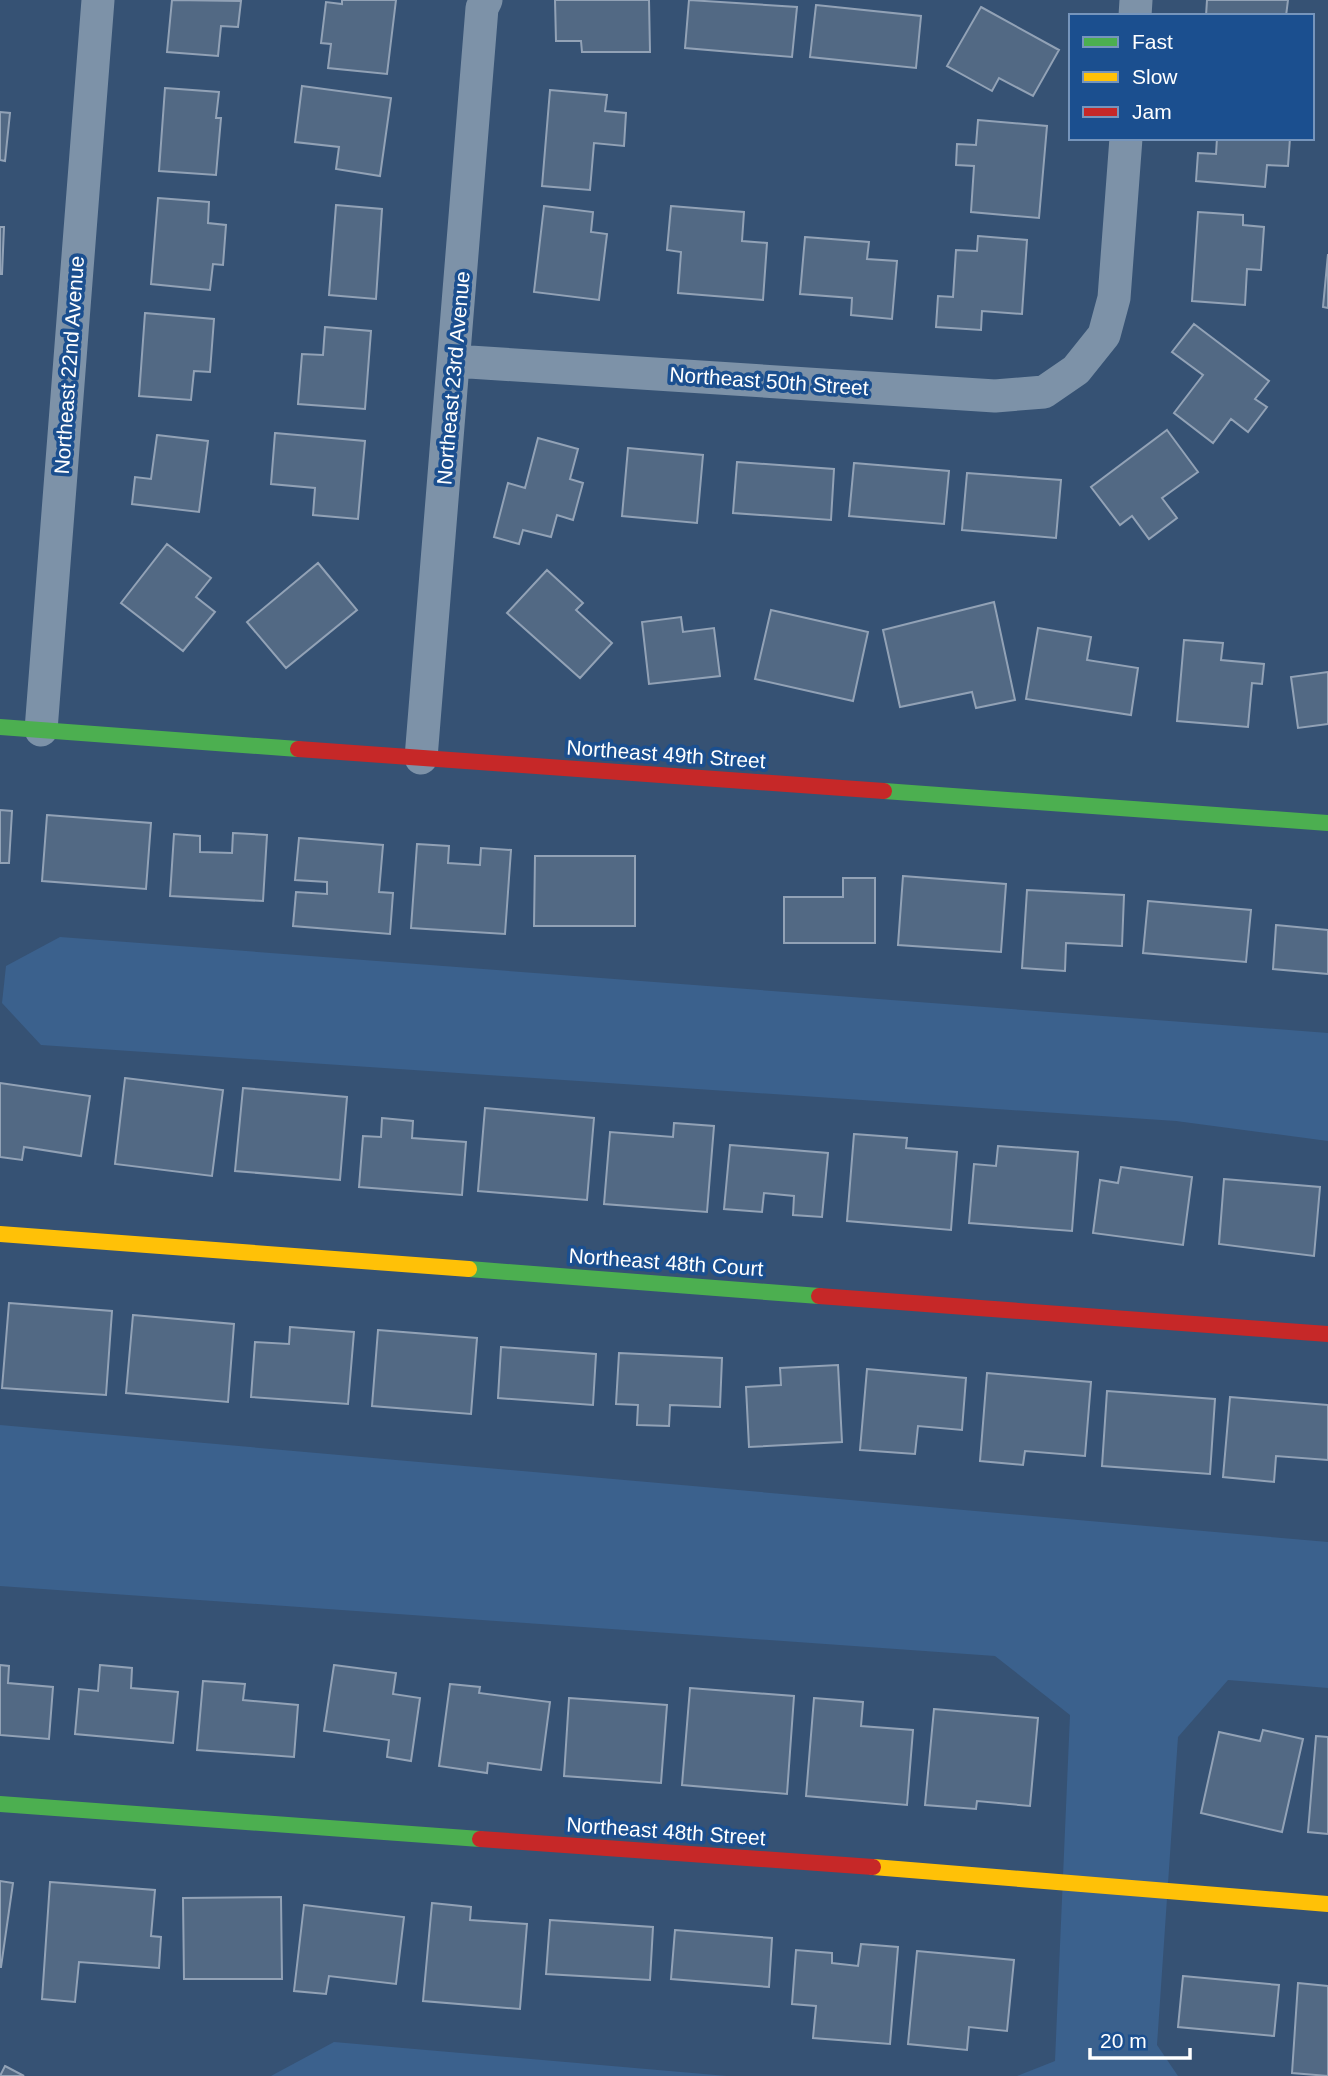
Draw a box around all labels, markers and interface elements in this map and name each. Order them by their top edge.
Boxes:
legend [1069,14,1314,140]
text: Fast [1132,30,1173,53]
text: Slow [1132,65,1178,88]
text: Jam [1132,100,1172,123]
street label: Northeast 22nd Avenue [50,255,88,475]
street label: Northeast 23rd Avenue [432,270,474,486]
street label: Northeast 50th Street [669,363,870,399]
street label: Northeast 49th Street [566,736,767,772]
street label: Northeast 48th Court [568,1244,764,1280]
street label: Northeast 48th Street [566,1813,767,1849]
scale bar [1090,2016,1190,2060]
text: 20 m [1100,2029,1147,2052]

